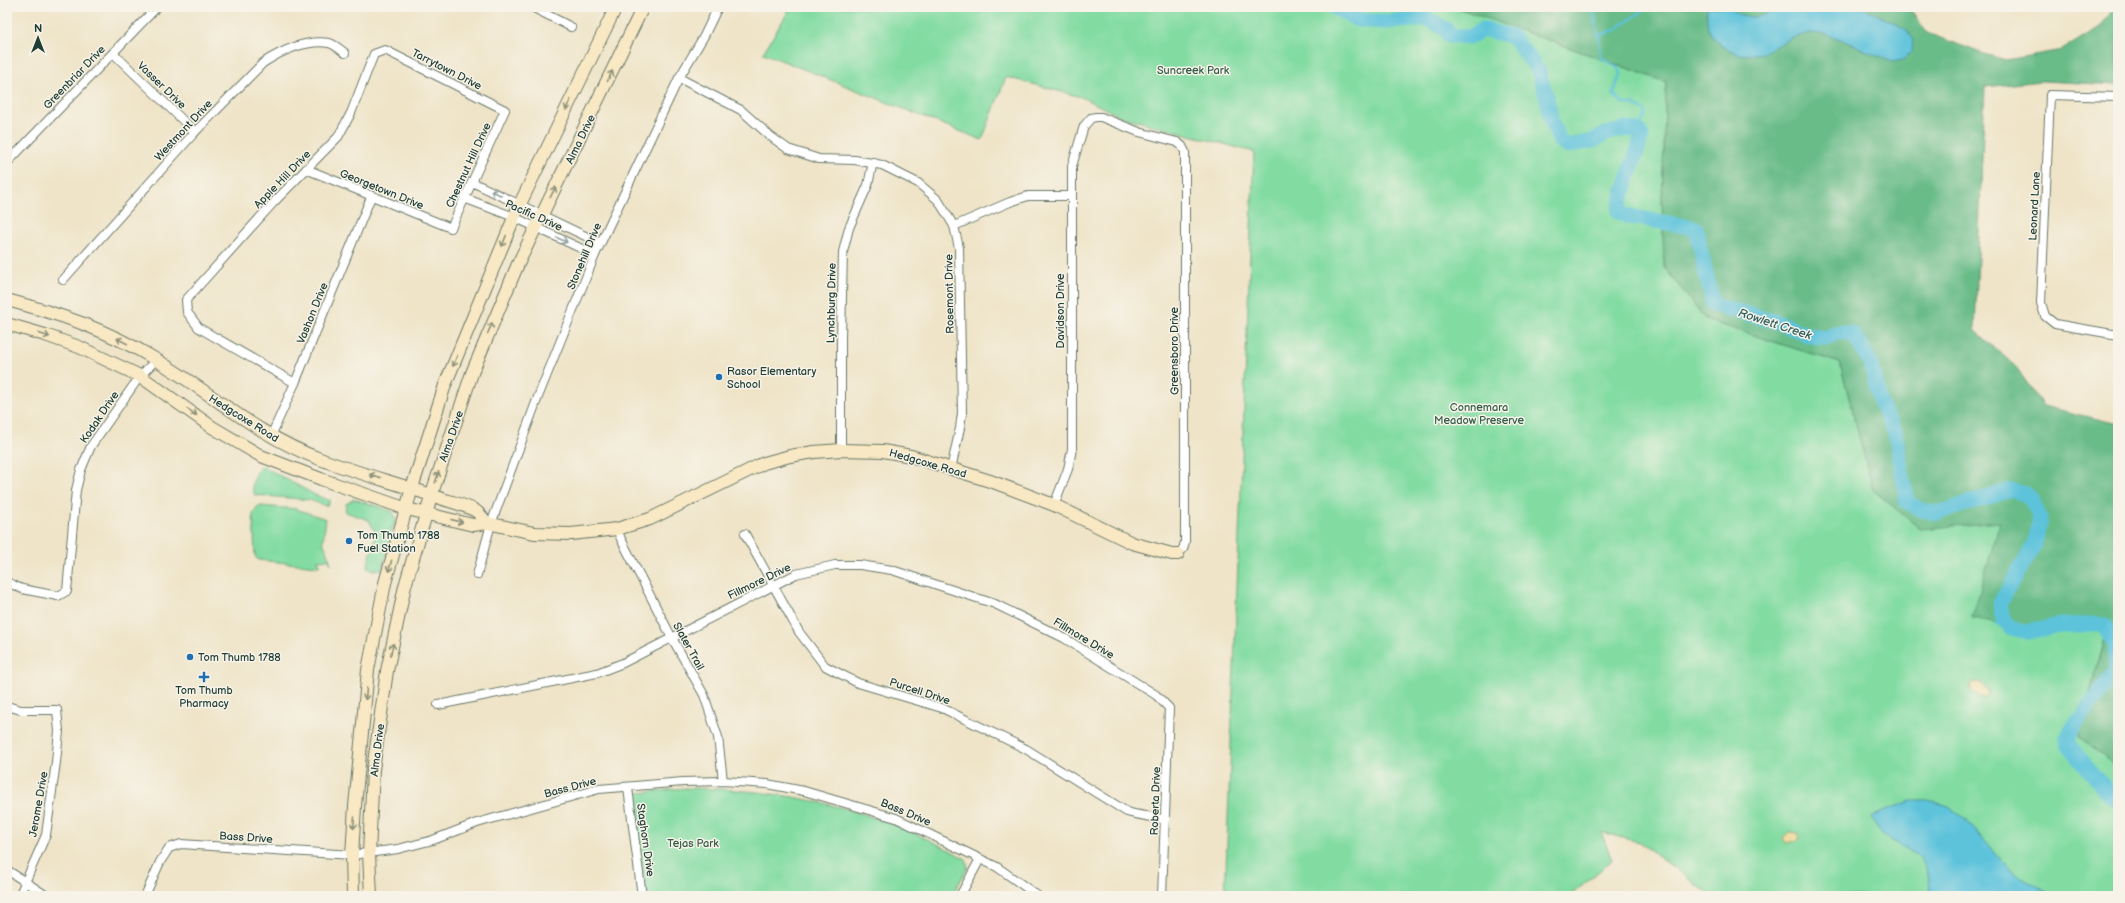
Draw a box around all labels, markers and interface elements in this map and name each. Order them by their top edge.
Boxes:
north arrow [18,18,58,58]
text: N [34,22,42,35]
street label: Greenbriar Drive [41,43,108,112]
street label: Tarrytown Drive [410,46,484,93]
street label: Vasser Drive [135,59,189,112]
park label: Suncreek Park [1157,64,1230,77]
one-way arrow [607,70,614,82]
street label: Westmont Drive [152,97,215,163]
one-way arrow [564,99,571,111]
street label: Alma Drive [563,112,598,166]
street label: Chestnut Hill Drive [443,120,494,210]
street label: Apple Hill Drive [251,147,314,211]
street label: Georgetown Drive [338,167,426,212]
street label: Leonard Lane [2026,171,2043,241]
one-way arrow [550,187,557,199]
one-way arrow [490,189,502,196]
street label: Pacific Drive [503,197,565,234]
street label: Stonehill Drive [565,221,605,291]
one-way arrow [500,234,508,246]
one-way arrow [556,237,568,244]
street label: Rosemont Drive [942,254,957,334]
street label: Lynchburg Drive [824,262,839,343]
street label: Davidson Drive [1054,273,1067,348]
street label: Vashon Drive [294,280,331,346]
water label: Rowlett Creek [1736,306,1815,344]
street label: Greensboro Drive [1168,307,1181,395]
one-way arrow [487,322,495,334]
one-way arrow [38,332,51,339]
one-way arrow [116,337,128,344]
one-way arrow [451,354,458,366]
place label: Rasor Elementary School [727,365,816,391]
marker: Rasor Elementary School [714,372,724,382]
street label: Kodak Drive [77,388,122,446]
street label: Hedgcoxe Road [206,392,281,445]
park label: Connemara Meadow Preserve [1434,401,1524,427]
one-way arrow [186,408,197,416]
street label: Alma Drive [437,408,466,463]
street label: Hedgcoxe Road [888,446,968,481]
one-way arrow [434,470,441,483]
one-way arrow [368,472,381,479]
one-way arrow [450,518,463,526]
place label: Tom Thumb 1788 Fuel Station [357,529,440,555]
marker: Tom Thumb 1788 Fuel Station [344,536,354,546]
one-way arrow [386,559,393,572]
street label: Fillmore Drive [726,560,793,602]
street label: Fillmore Drive [1051,615,1117,662]
street label: Slater Trail [670,620,707,672]
one-way arrow [388,642,396,655]
place label: Tom Thumb 1788 [198,651,281,664]
marker: Tom Thumb 1788 [185,652,195,662]
marker: Tom Thumb Pharmacy [199,672,209,682]
street label: Purcell Drive [888,676,952,708]
place label: Tom Thumb Pharmacy [175,684,233,710]
one-way arrow [362,687,369,700]
street label: Alma Drive [368,722,387,777]
street label: Roberta Drive [1148,766,1163,836]
street label: Jerome Drive [26,770,51,838]
street label: Bass Drive [543,774,598,801]
street label: Bass Drive [879,796,933,829]
street label: Staghorn Drive [634,803,657,878]
one-way arrow [351,816,358,829]
street label: Bass Drive [219,829,274,846]
park label: Tejas Park [667,837,719,850]

